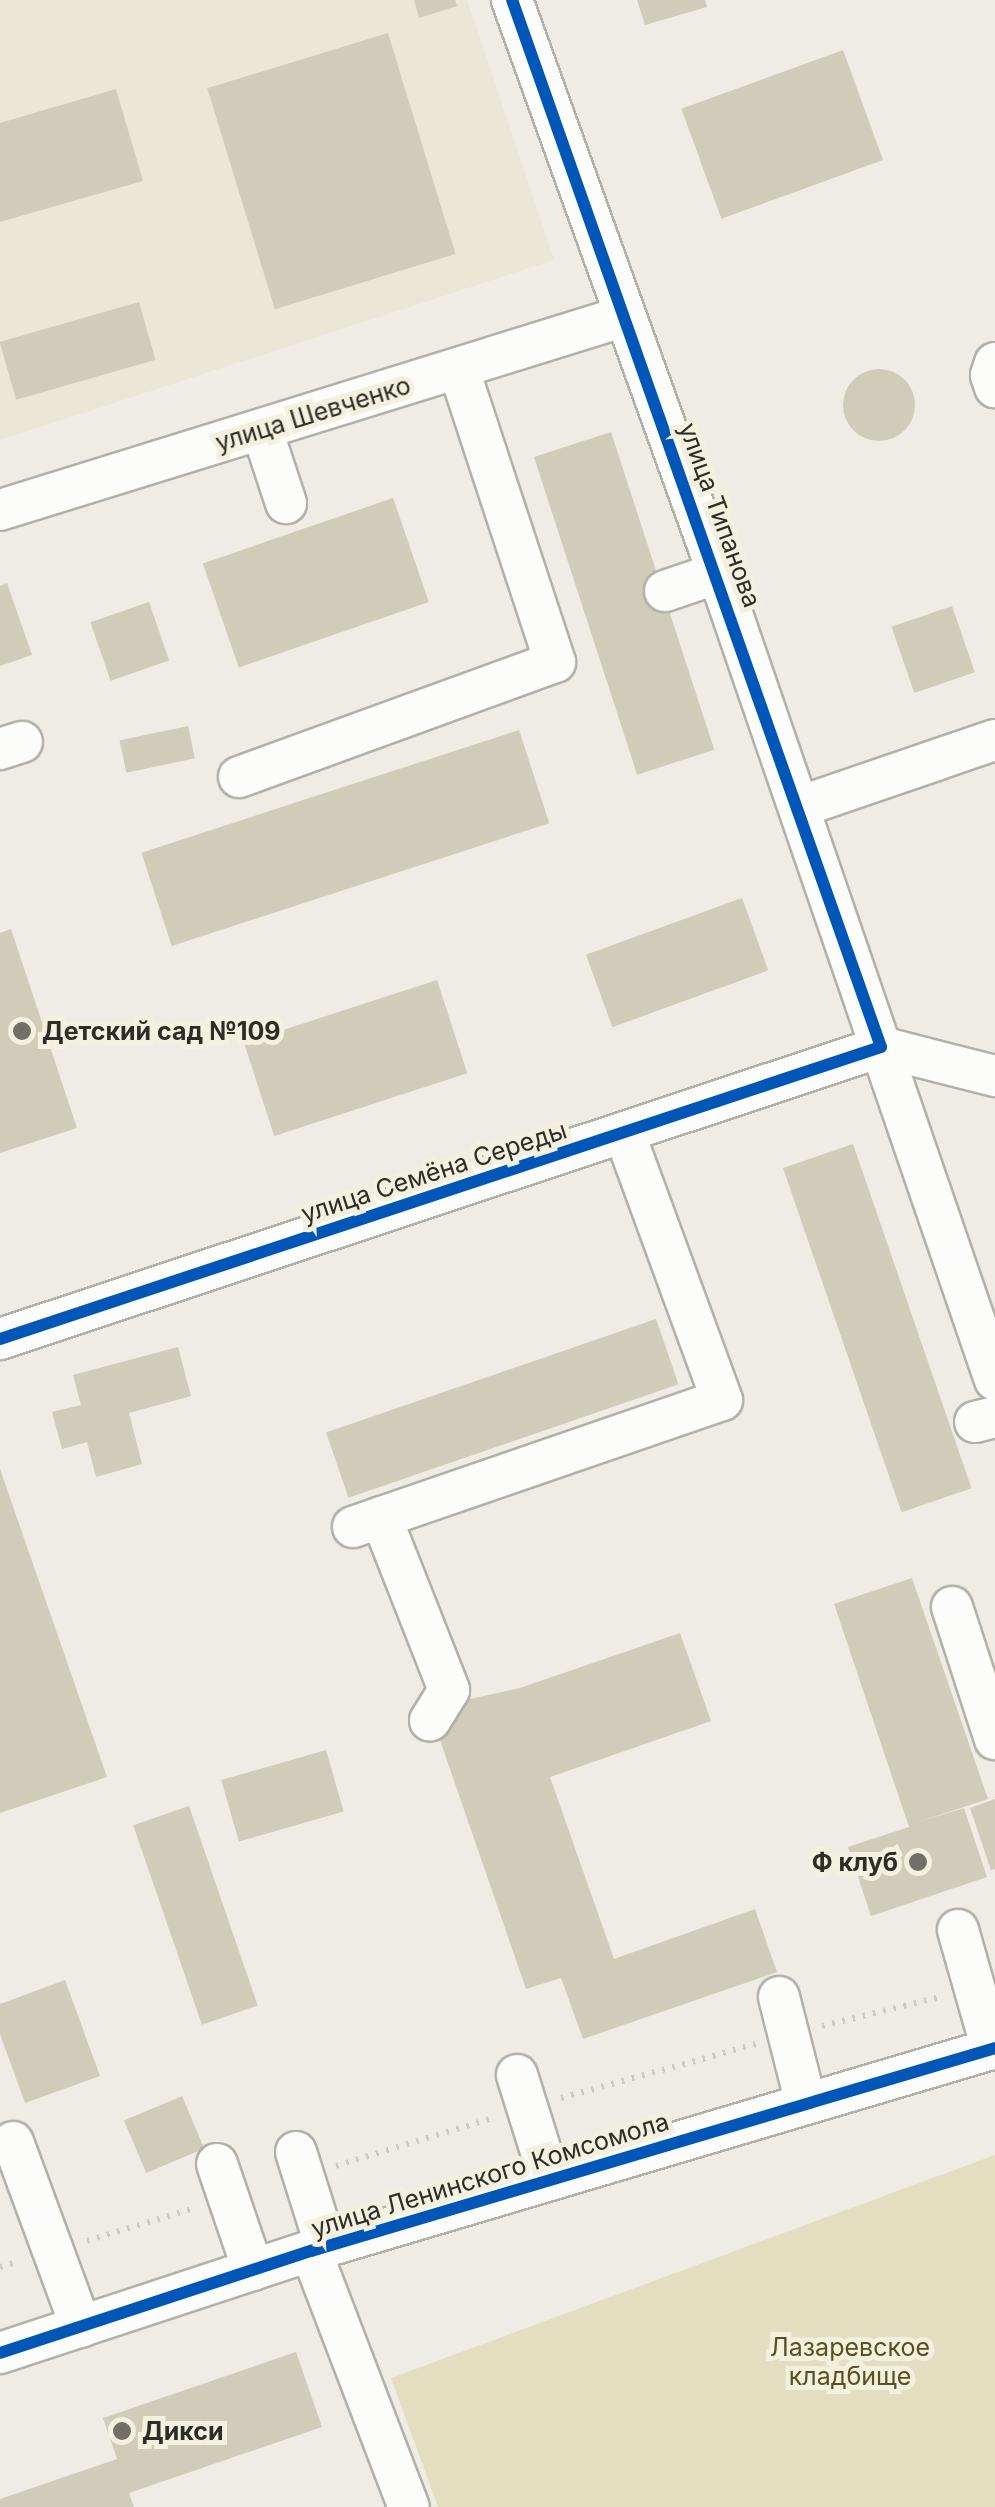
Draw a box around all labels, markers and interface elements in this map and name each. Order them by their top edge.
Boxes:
street label: улица Шевченко [212,370,414,458]
street label: улица Типанова [673,419,767,611]
place label: Детский сад №109 [42,1016,281,1046]
marker: Детский сад №109 [11,1020,33,1042]
street label: улица Семёна Середы [297,1115,571,1229]
place label: Ф клуб [812,1847,898,1877]
marker: Ф клуб [907,1851,929,1873]
street label: улица Ленинского Комсомола [308,2106,672,2244]
park label: Лазаревское кладбище [770,2333,930,2392]
place label: Дикси [142,2416,224,2446]
marker: Дикси [111,2420,133,2442]

